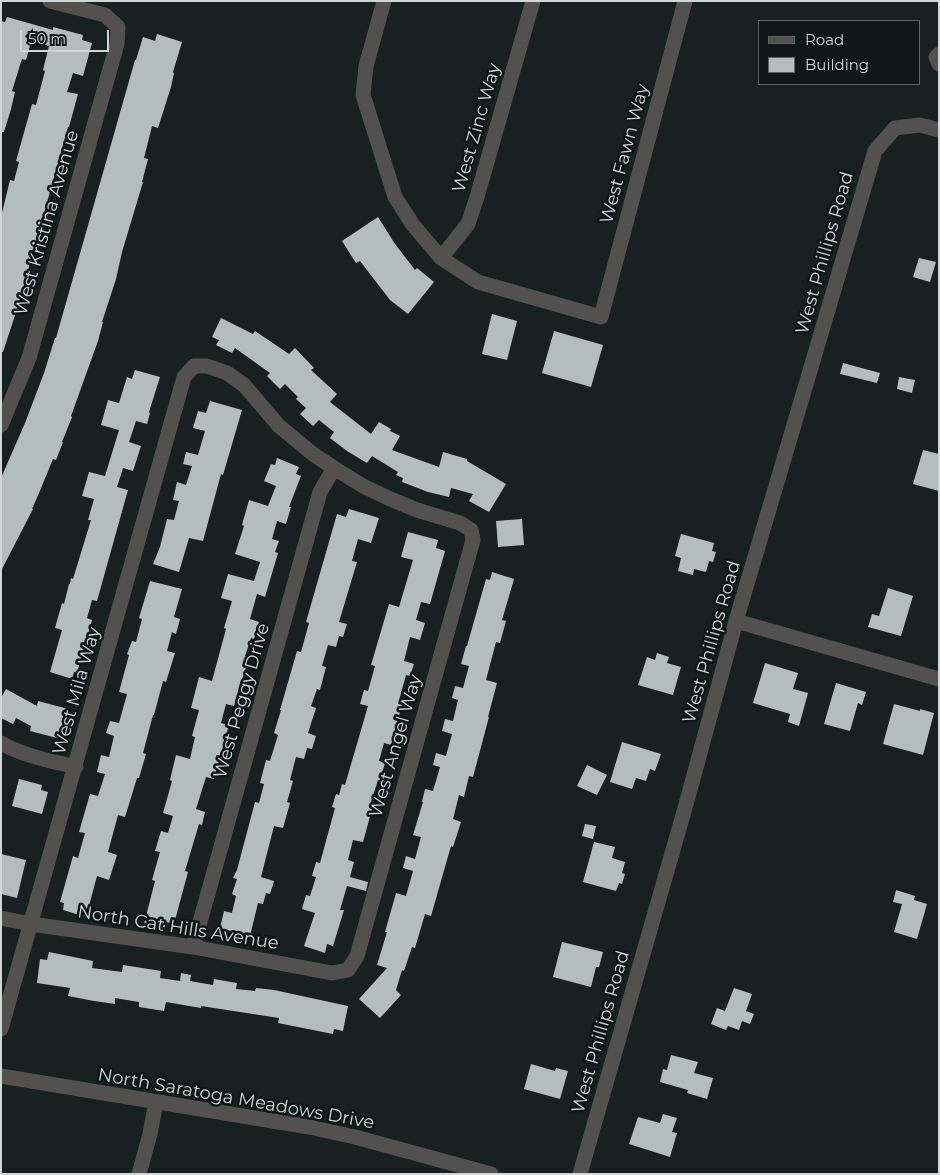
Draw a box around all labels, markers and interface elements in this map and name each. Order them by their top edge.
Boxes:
scale bar [22,20,111,52]
legend [758,20,920,85]
text: 50 m [28,29,66,48]
text: Road [805,30,844,49]
text: Building [805,55,869,74]
street label: West Zinc Way [448,61,506,195]
street label: West Fawn Way [596,82,654,226]
street label: West Kristina Avenue [10,128,84,318]
street label: West Phillips Road [791,169,859,337]
street label: West Phillips Road [678,558,746,726]
street label: West Peggy Drive [210,621,274,781]
street label: West Mila Way [48,625,106,757]
street label: West Angel Way [365,672,427,820]
street label: North Cat Hills Avenue [76,901,280,955]
street label: West Phillips Road [567,948,635,1116]
street label: North Saratoga Meadows Drive [96,1064,376,1134]

